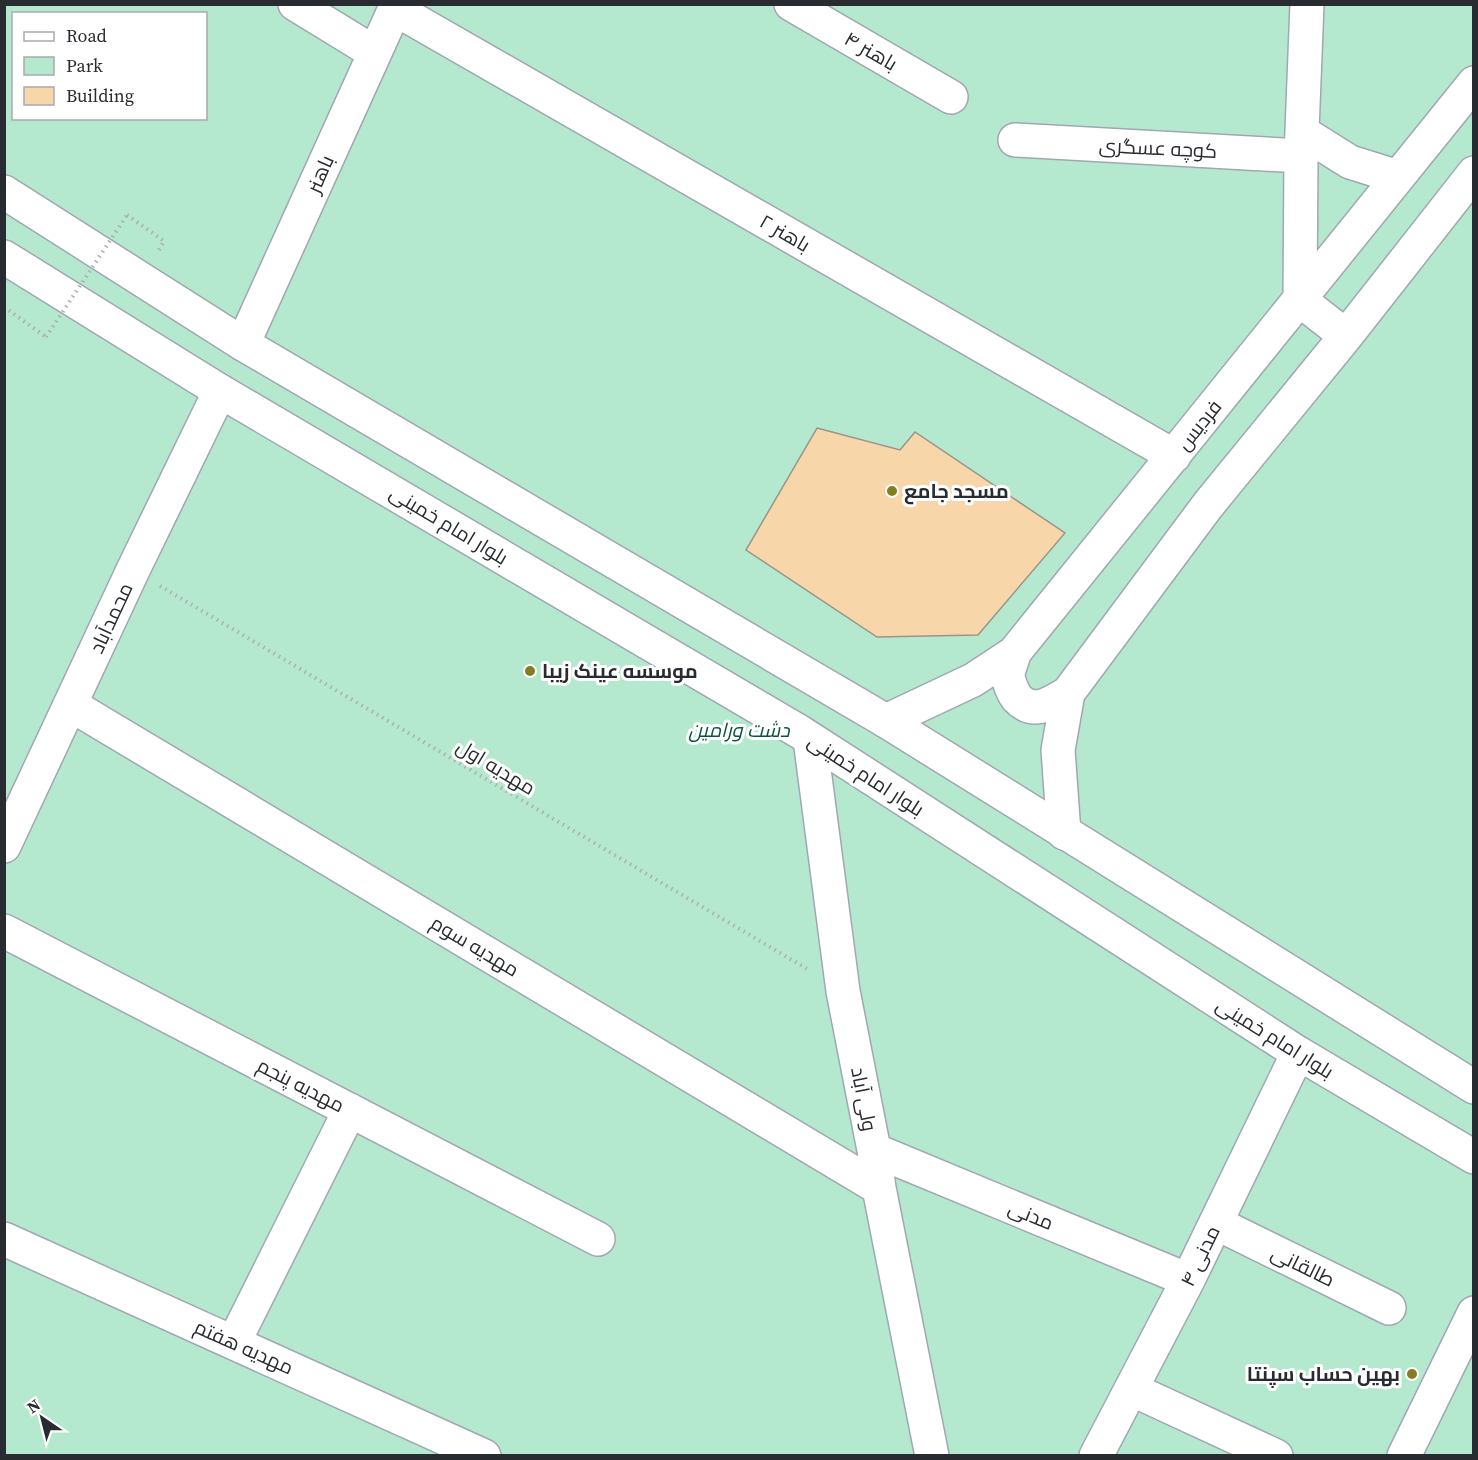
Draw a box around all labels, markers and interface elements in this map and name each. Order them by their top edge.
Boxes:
legend [12,12,207,120]
text: Road [66,23,107,48]
street label: باهنر ۴ [839,25,903,77]
text: Park [66,53,103,78]
text: Building [66,83,134,108]
street label: کوچه عسگری [1098,131,1218,165]
street label: باهنر [299,150,341,198]
street label: باهنر ۲ [755,207,815,259]
street label: فردیس [1170,394,1228,456]
place label: مسجد جامع [904,477,1009,505]
street label: بلوار امام خمینی [384,479,514,571]
marker: مسجد جامع [885,484,899,498]
street label: محمدآباد [82,578,140,658]
place label: موسسه عینک زیبا [542,657,698,685]
marker: موسسه عینک زیبا [523,664,537,678]
park label: دشت ورامین [688,716,791,744]
street label: بلوار امام خمینی [802,727,930,823]
street label: مهدیه اول [451,732,541,802]
street label: مهدیه سوم [425,909,525,983]
street label: بلوار امام خمینی [1211,991,1339,1085]
street label: مهدیه پنجم [252,1051,350,1119]
street label: ولی آباد [844,1064,884,1134]
street label: مدنی [1004,1193,1058,1237]
street label: مدنی ۴ [1173,1221,1227,1291]
street label: طالقانی [1266,1239,1340,1293]
street label: مهدیه هفتم [190,1313,298,1381]
place label: بهین حساب سپنتا [1247,1360,1400,1388]
marker: بهین حساب سپنتا [1405,1367,1419,1381]
north arrow [12,1388,72,1448]
text: N [22,1393,45,1418]

